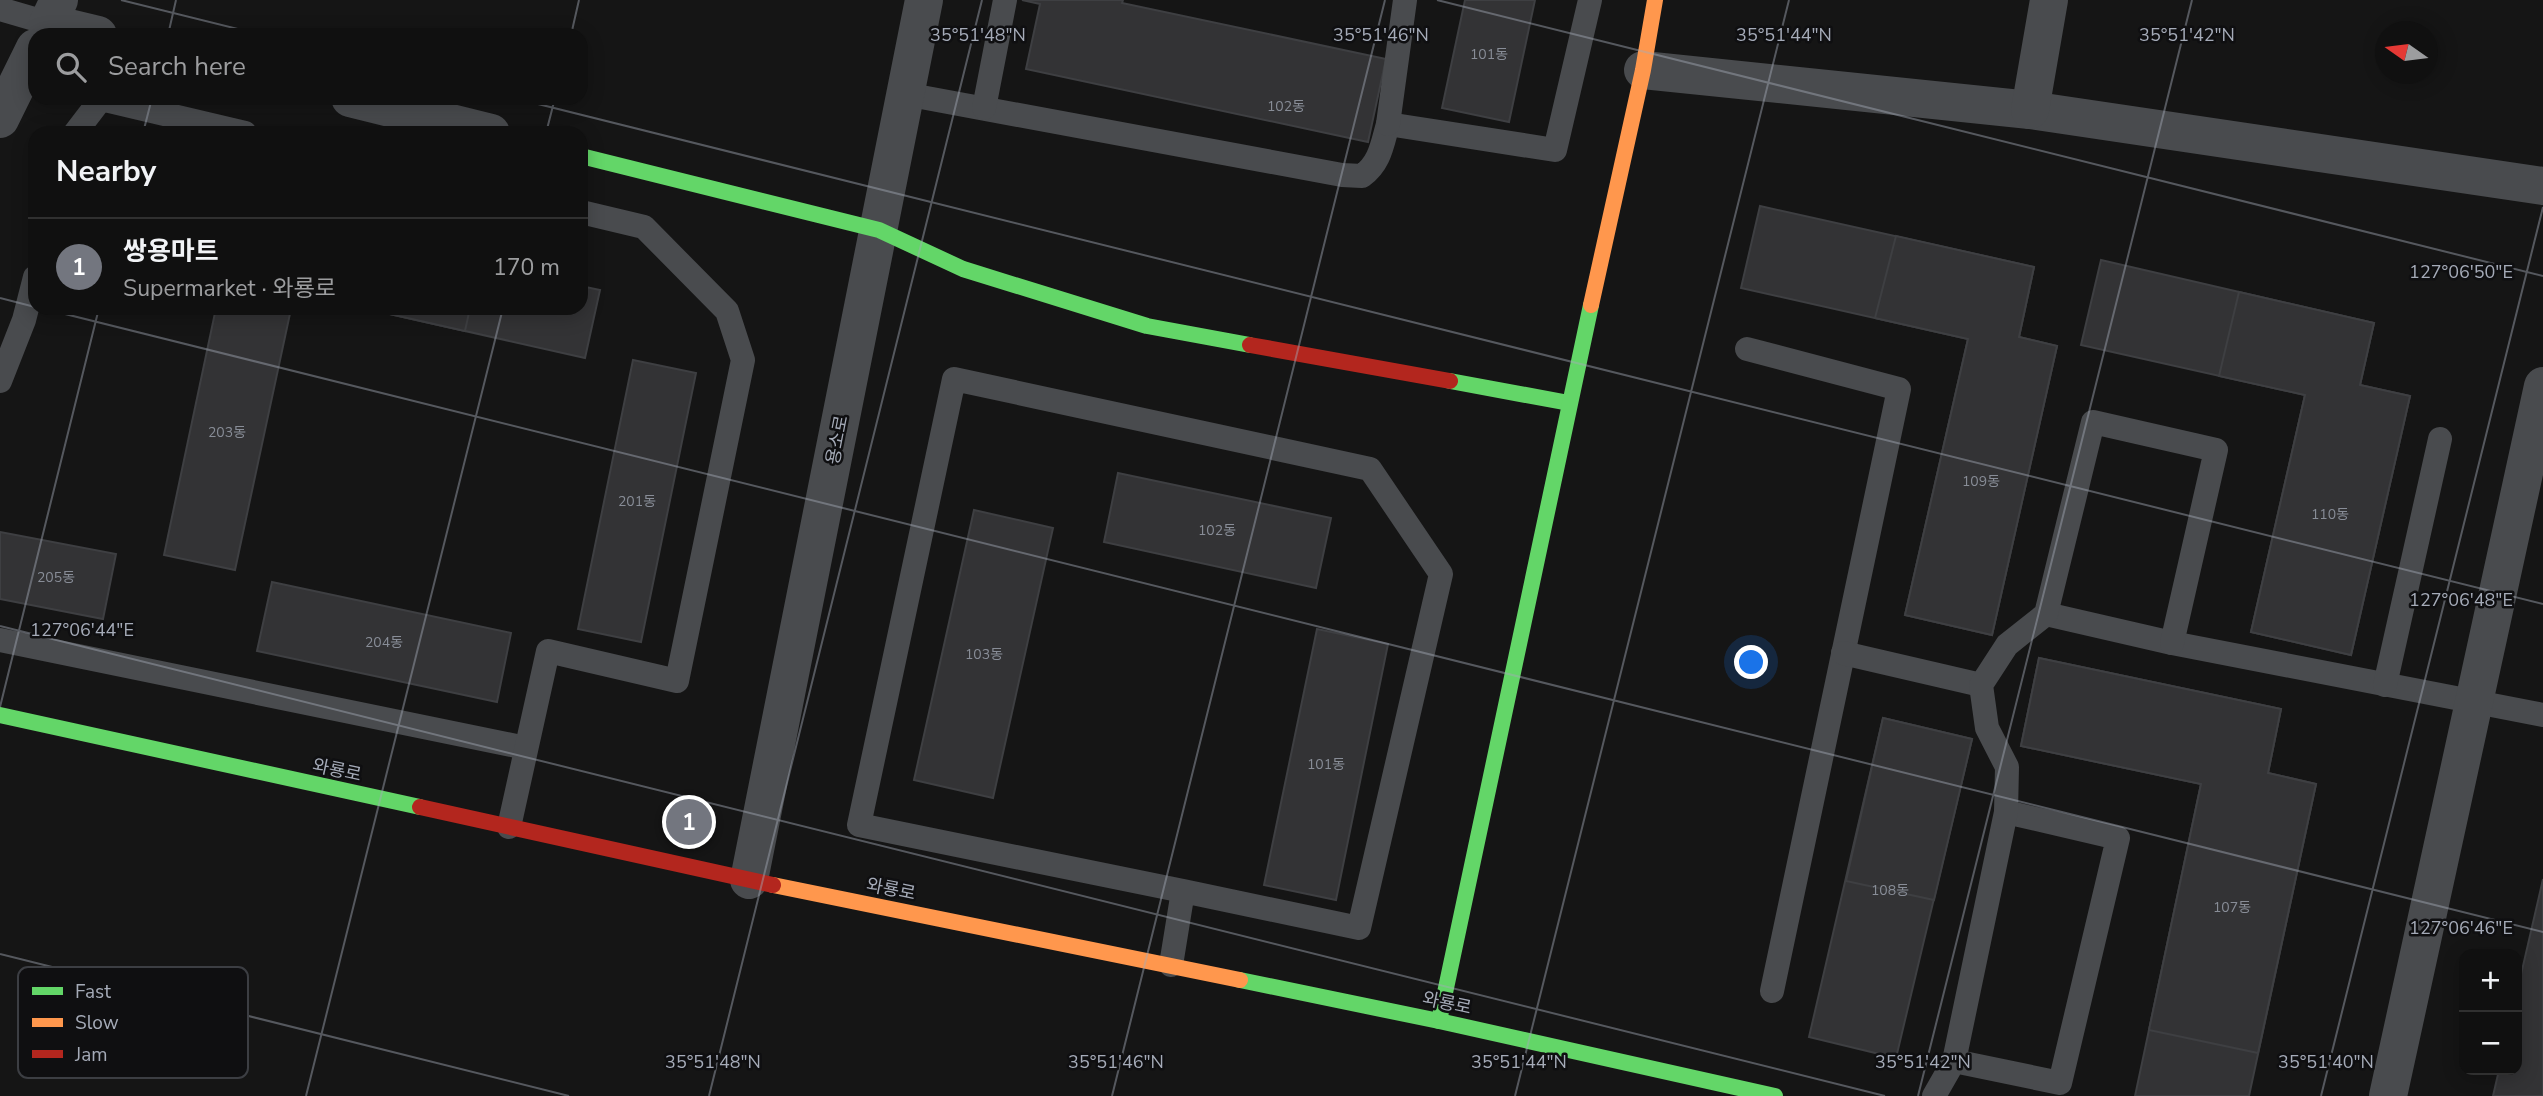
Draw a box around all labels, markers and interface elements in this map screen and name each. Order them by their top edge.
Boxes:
north arrow [2375,21,2438,84]
text: 35°51'48"N [930,23,1026,47]
text: 35°51'46"N [1333,23,1429,47]
text: 35°51'44"N [1736,23,1832,47]
text: 35°51'42"N [2139,23,2235,47]
search box [28,28,588,105]
house number: 101동 [1470,45,1508,64]
icon: search [52,48,90,86]
text: Search here [108,49,246,84]
house number: 102동 [1267,97,1305,116]
text: Nearby [56,151,156,192]
text: 쌍용마트 [123,234,219,269]
text: 1 [72,252,86,283]
text: 170 m [493,252,560,283]
text: 127°06'50"E [2409,260,2513,284]
text: Supermarket · 와룡로 [123,273,336,304]
street label: 용소로 [820,413,854,467]
house number: 203동 [208,423,246,442]
house number: 109동 [1962,472,2000,491]
house number: 201동 [618,492,656,511]
house number: 110동 [2311,505,2349,524]
house number: 102동 [1198,521,1236,540]
house number: 205동 [37,568,75,587]
text: 127°06'48"E [2409,588,2513,612]
text: 127°06'44"E [30,618,134,642]
house number: 204동 [365,633,403,652]
house number: 103동 [965,645,1003,664]
your location [1734,645,1768,679]
street label: 와룡로 [310,753,364,787]
house number: 101동 [1307,755,1345,774]
pin: 1 [666,796,712,848]
street label: 와룡로 [864,872,918,906]
house number: 108동 [1871,881,1909,900]
house number: 107동 [2213,898,2251,917]
text: 127°06'46"E [2409,916,2513,940]
map controls [2459,949,2522,1075]
button: + [2459,949,2522,1012]
legend [18,967,248,1078]
text: Fast [75,979,111,1005]
street label: 와룡로 [1420,986,1474,1020]
text: Slow [75,1010,119,1036]
button: − [2459,1012,2522,1075]
text: Jam [74,1042,108,1068]
text: 35°51'48"N [665,1050,761,1074]
text: 35°51'46"N [1068,1050,1164,1074]
text: 35°51'44"N [1471,1050,1567,1074]
text: 35°51'42"N [1875,1050,1971,1074]
text: 35°51'40"N [2278,1050,2374,1074]

